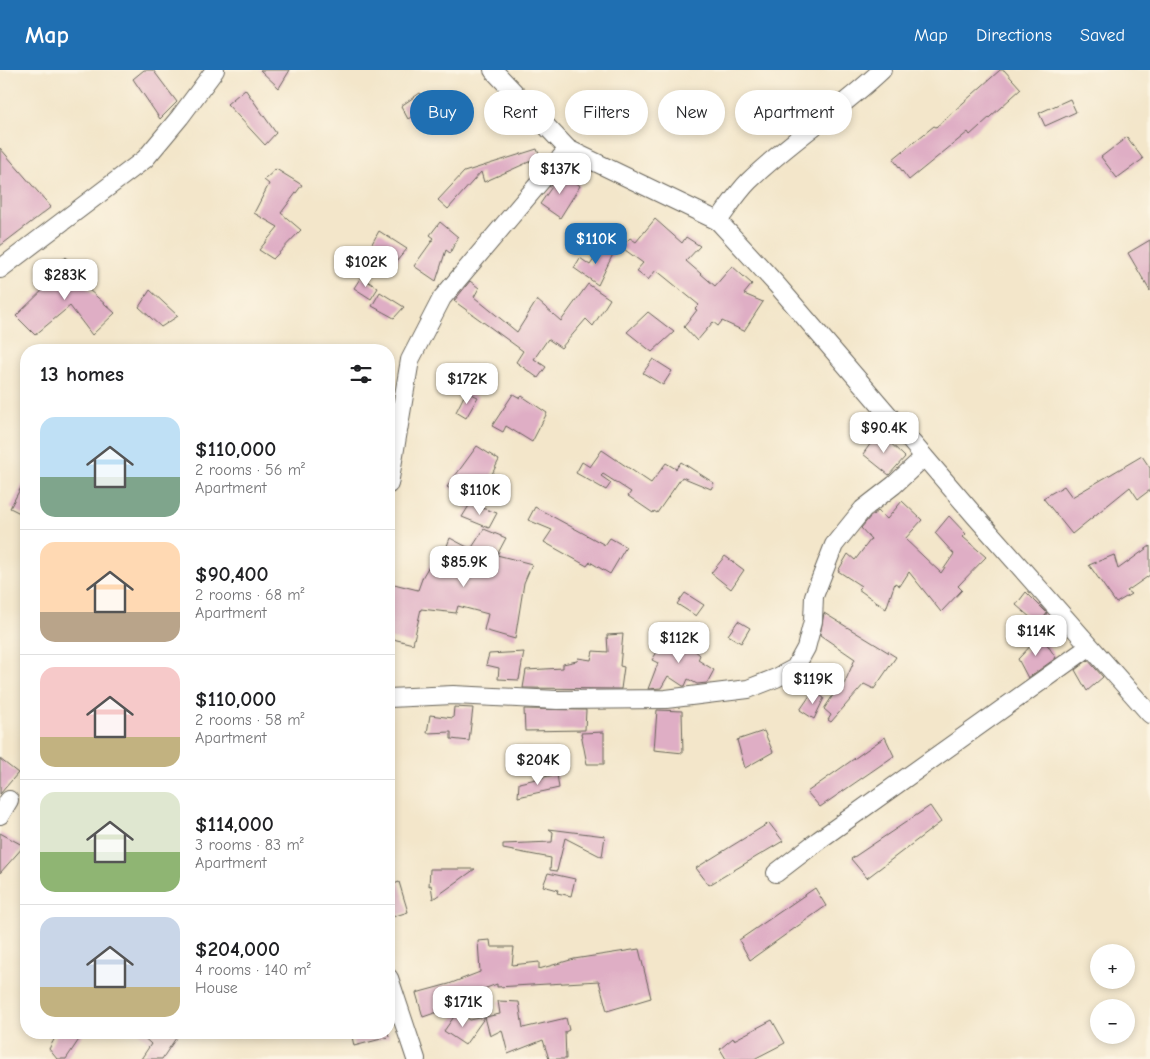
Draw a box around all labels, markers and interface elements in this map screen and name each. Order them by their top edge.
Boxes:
text: Map [25,21,69,49]
text: Map [914,25,948,46]
text: Directions [976,25,1052,46]
text: Saved [1080,25,1125,46]
chip: Buy [410,90,474,135]
chip: Rent [484,90,555,135]
chip: Filters [565,90,648,135]
chip: New [658,90,725,135]
chip: Apartment [735,90,852,135]
pin: $137K [525,152,595,195]
text: $137K [540,160,580,178]
pin: $110K [561,222,631,265]
text: $110K [576,230,616,248]
pin: $102K [331,246,401,288]
text: $102K [345,253,387,271]
pin: $283K [30,258,100,301]
text: $283K [44,266,86,284]
icon: filters [347,360,375,388]
text: 13 homes [40,362,124,386]
pin: $172K [432,362,502,405]
text: $172K [447,370,487,388]
pin: $90.4K [843,412,925,454]
text: $90.4K [861,419,907,437]
icon: home [80,437,140,497]
text: $110,000 [195,437,276,461]
text: 2 rooms · 56 m² [195,461,305,479]
pin: $110K [445,474,515,516]
text: Apartment [195,479,267,497]
text: $110K [460,481,500,499]
pin: $85.9K [423,546,505,588]
text: $85.9K [441,553,487,571]
icon: home [80,562,140,622]
text: $90,400 [195,562,269,586]
text: 2 rooms · 68 m² [195,586,305,604]
text: Apartment [195,604,267,622]
pin: $114K [1001,614,1071,657]
pin: $112K [644,622,714,664]
text: $114K [1017,622,1055,640]
text: $112K [659,629,699,647]
pin: $119K [778,662,848,705]
text: $119K [793,670,833,688]
icon: home [80,687,140,747]
text: $110,000 [195,687,276,711]
text: 2 rooms · 58 m² [195,711,305,729]
text: Apartment [195,729,267,747]
pin: $204K [503,744,573,786]
text: $204K [516,751,560,769]
icon: home [80,812,140,872]
text: $114,000 [195,812,274,836]
text: 3 rooms · 83 m² [195,836,304,854]
text: Apartment [195,854,267,872]
icon: home [80,937,140,997]
text: $204,000 [195,937,280,961]
map controls [1090,944,1135,1044]
button: + [1090,944,1135,989]
text: 4 rooms · 140 m² [195,961,311,979]
text: House [195,979,238,997]
pin: $171K [428,986,498,1028]
text: $171K [444,993,482,1011]
button: − [1090,999,1135,1044]

